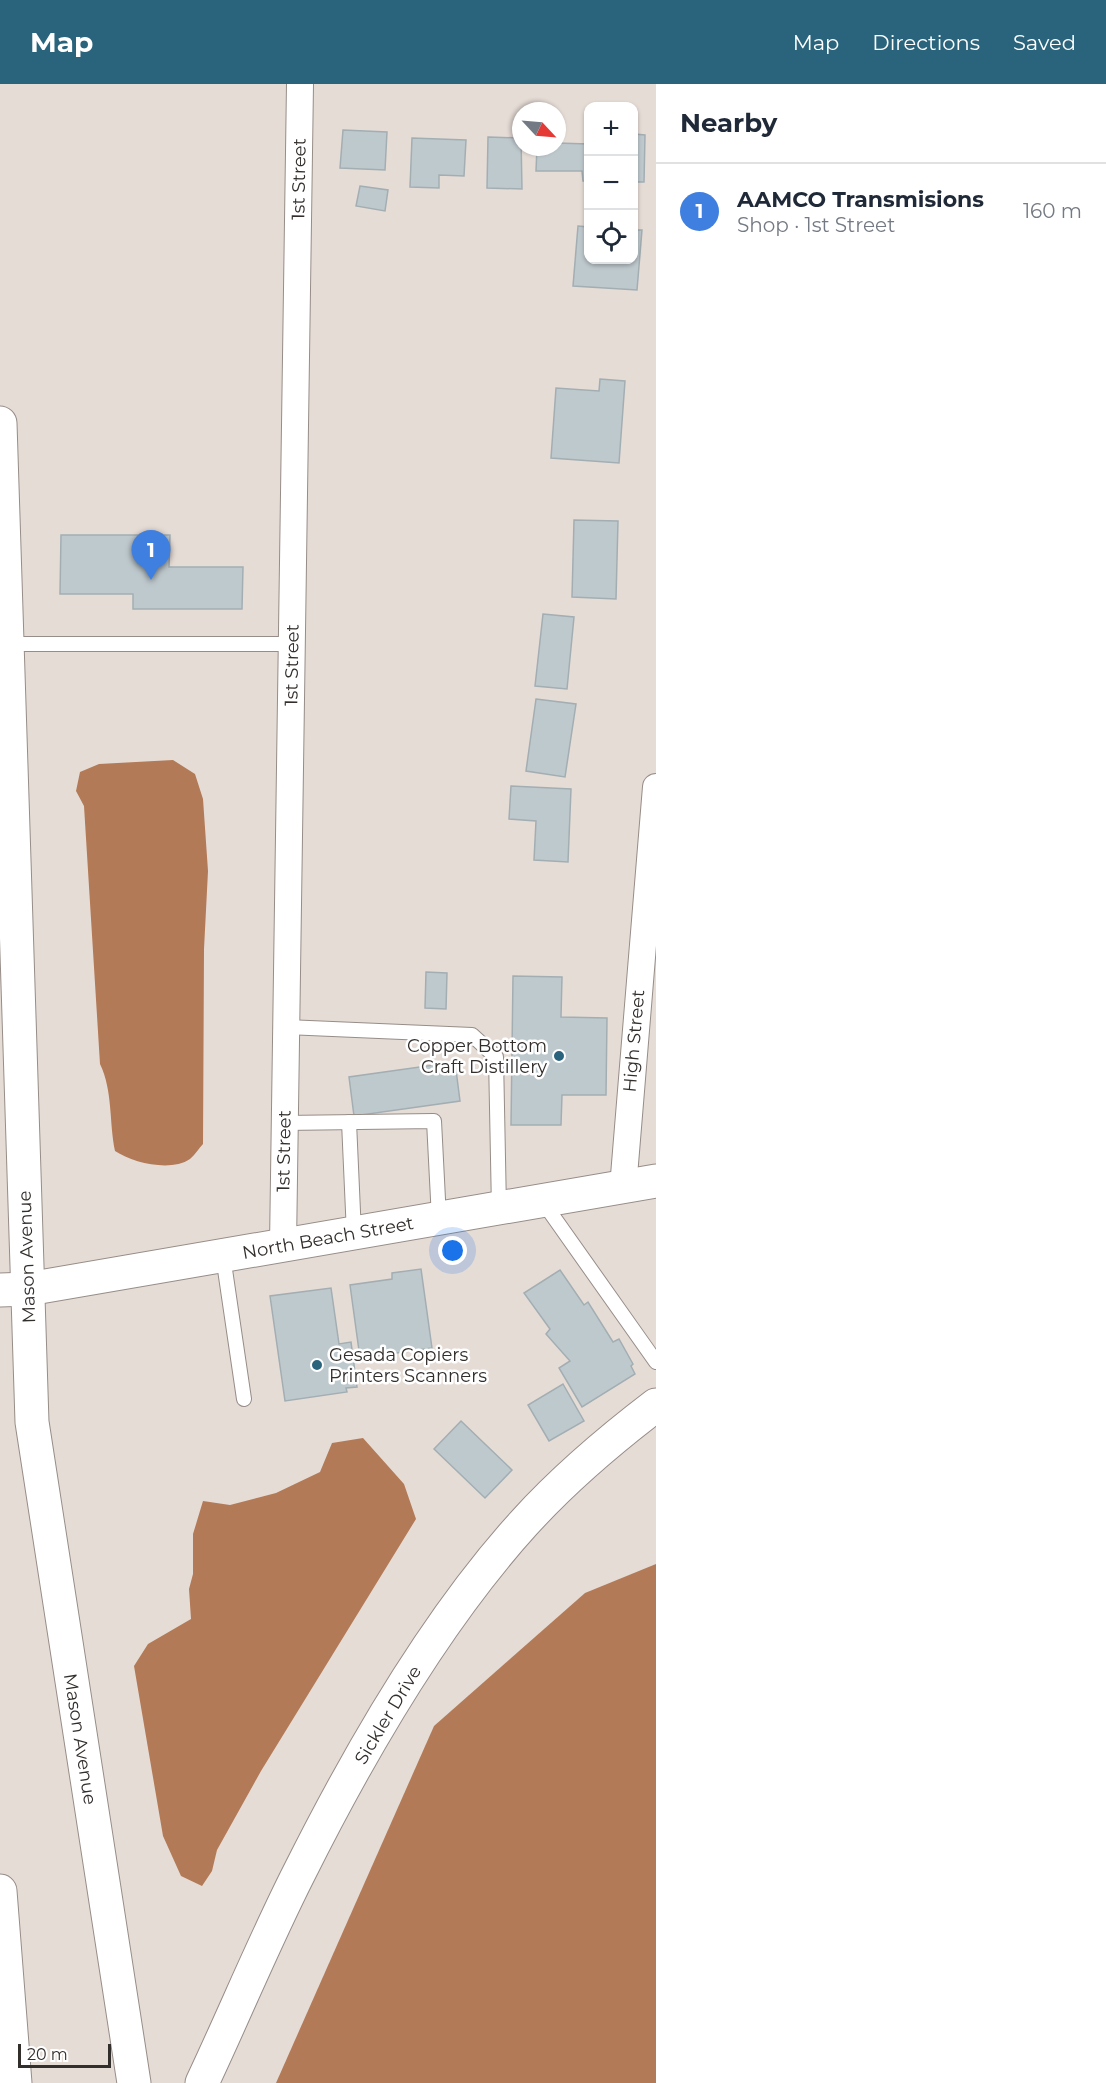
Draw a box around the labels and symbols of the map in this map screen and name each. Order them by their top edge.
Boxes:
north arrow [512,102,566,156]
street label: 1st Street [287,138,311,220]
pin: 1 [132,530,170,580]
street label: 1st Street [280,624,304,706]
street label: High Street [619,989,649,1093]
place label: Copper Bottom Craft Distillery [407,1035,547,1078]
marker: Copper Bottom Craft Distillery [552,1049,566,1063]
street label: 1st Street [272,1110,296,1192]
street label: Mason Avenue [14,1190,40,1324]
street label: North Beach Street [241,1212,415,1264]
your location [438,1236,467,1265]
place label: Gesada Copiers Printers Scanners [329,1344,487,1387]
marker: Gesada Copiers Printers Scanners [310,1358,324,1372]
street label: Sickler Drive [350,1661,426,1768]
street label: Mason Avenue [59,1672,101,1806]
scale bar [18,2041,111,2068]

